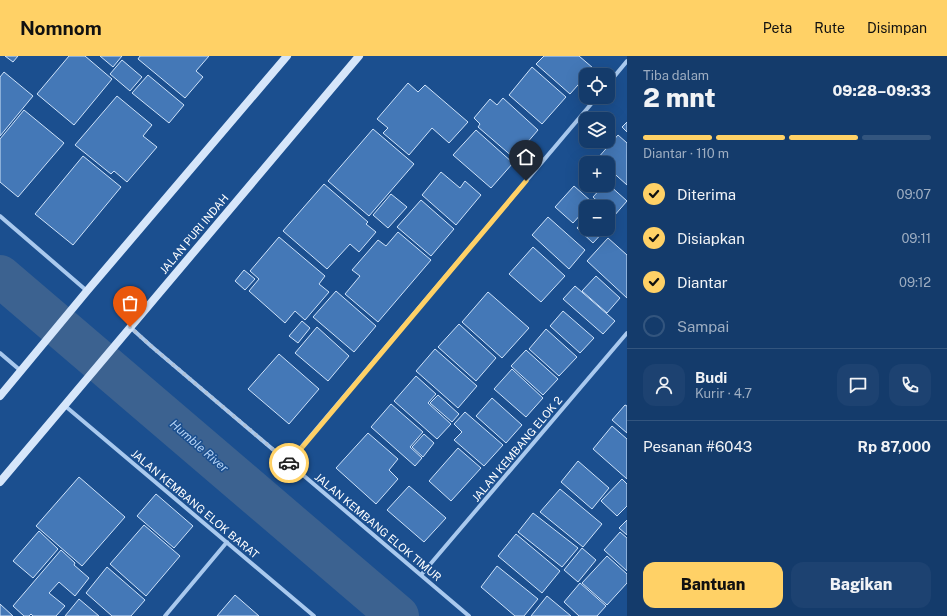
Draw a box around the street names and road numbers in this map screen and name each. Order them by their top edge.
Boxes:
street label: JALAN PURI INDAH [157,192,231,276]
street label: JALAN KEMBANG ELOK 2 [470,394,565,504]
street label: JALAN KEMBANG ELOK BARAT [129,447,261,561]
street label: JALAN KEMBANG ELOK TIMUR [312,471,444,583]

